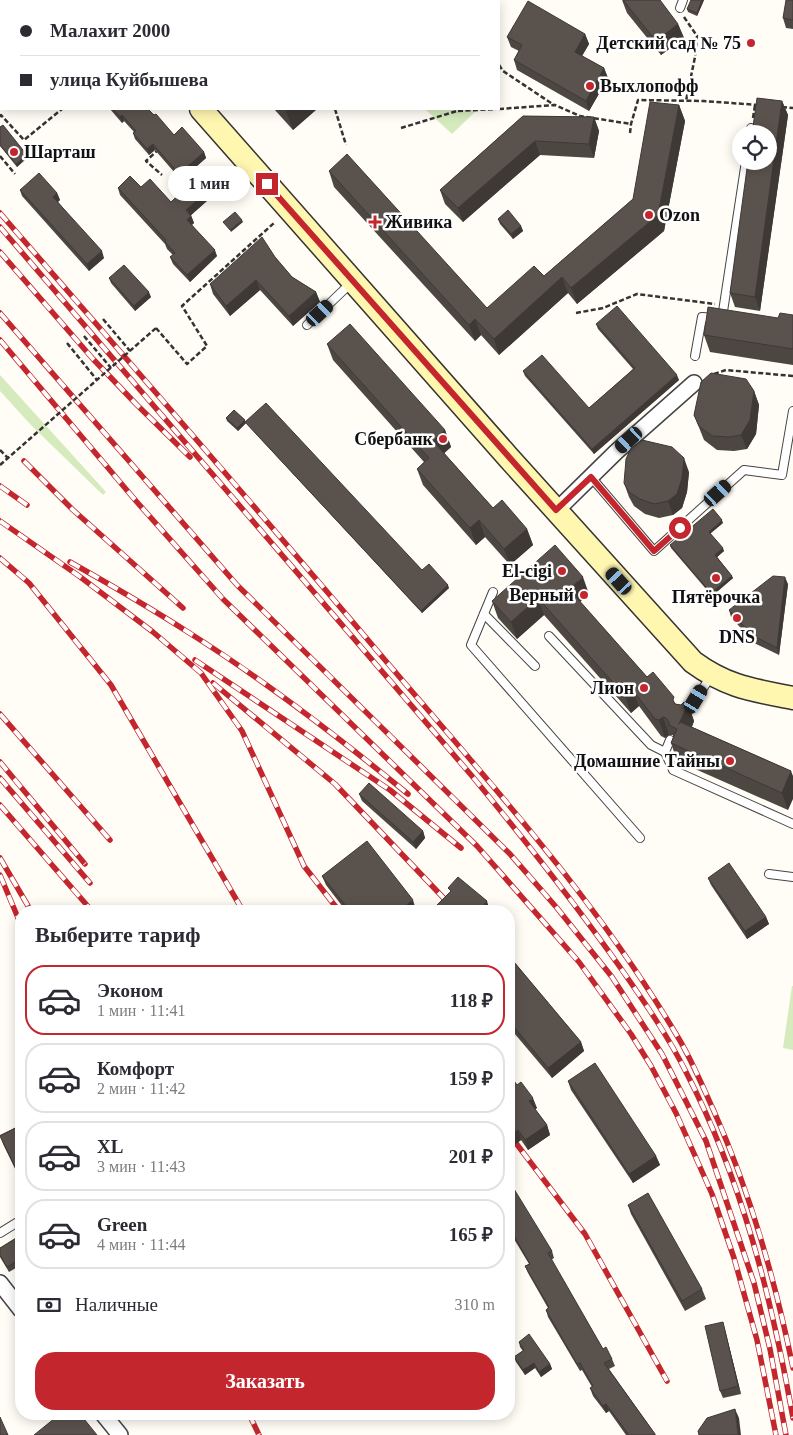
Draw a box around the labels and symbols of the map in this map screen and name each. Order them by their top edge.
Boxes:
place label: Детский сад № 75 [596,33,741,53]
marker: Детский сад № 75 [745,37,757,49]
place label: Выхлопофф [600,76,698,96]
marker: Выхлопофф [584,80,596,92]
place label: Шарташ [24,142,96,162]
marker: Шарташ [8,146,20,158]
callout: 1 мин [167,166,250,202]
route end [256,173,278,195]
place label: Ozon [659,205,700,225]
marker: Ozon [643,209,655,221]
place label: Живика [385,212,452,232]
marker: Живика [369,216,381,228]
car [303,297,336,329]
car [612,424,645,456]
place label: Сбербанк [354,429,434,449]
marker: Сбербанк [437,433,449,445]
car [701,477,734,509]
route start [669,517,691,539]
place label: El-cigi [502,561,552,581]
marker: El-cigi [556,565,568,577]
car [603,565,634,597]
marker: Пятёрочка [710,572,722,584]
place label: Верный [509,585,574,605]
place label: Пятёрочка [672,587,760,607]
marker: Верный [578,589,590,601]
marker: DNS [731,612,743,624]
place label: DNS [719,627,755,647]
place label: Лион [591,678,634,698]
marker: Лион [638,682,650,694]
car [681,682,710,716]
place label: Домашние Тайны [574,751,720,771]
marker: Домашние Тайны [724,755,736,767]

